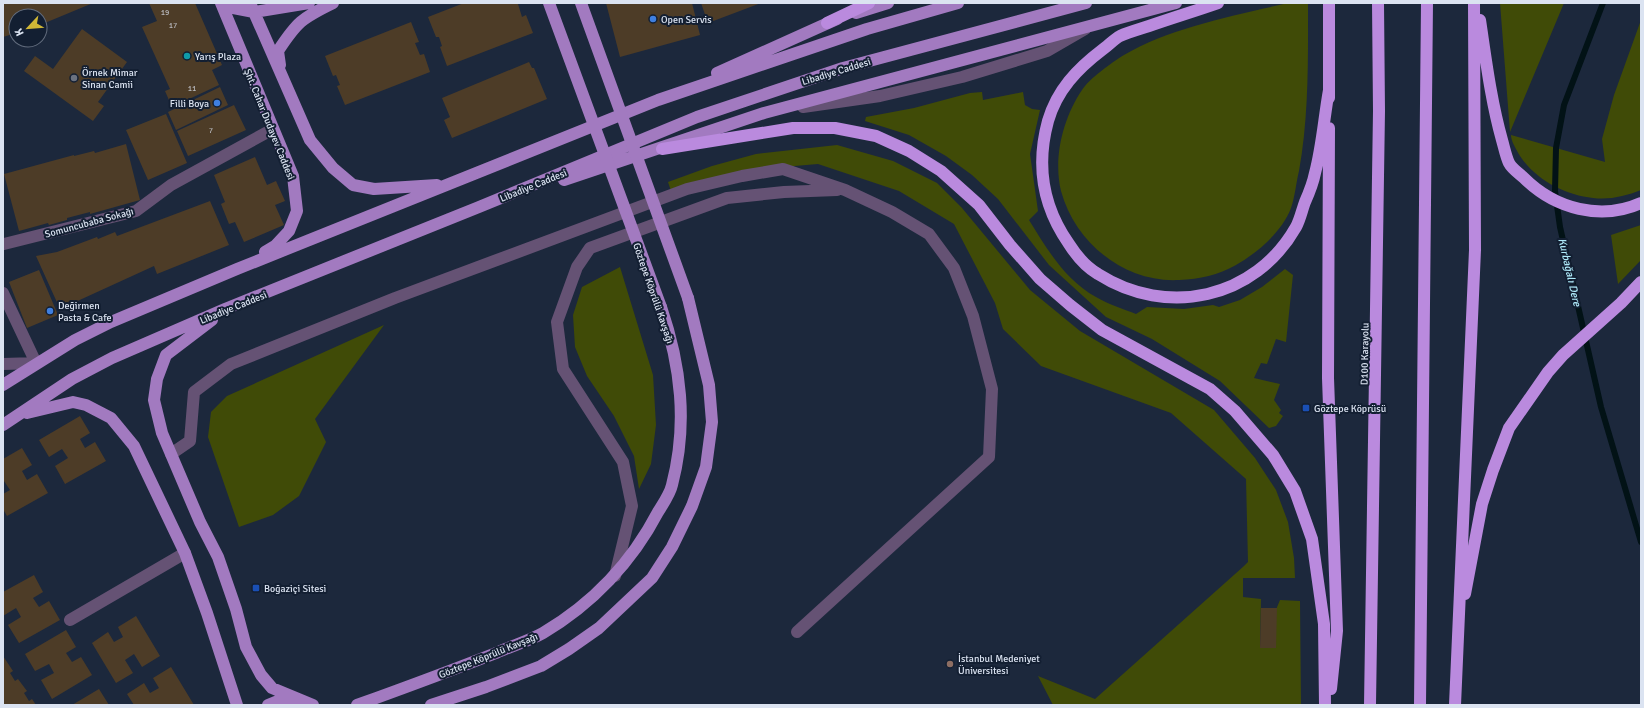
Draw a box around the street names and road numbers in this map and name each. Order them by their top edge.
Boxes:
street label: Libadiye Caddesi [800,56,872,88]
street label: Şht. Cahar Dudayev Caddesi [241,67,297,182]
street label: Libadiye Caddesi [498,167,569,205]
street label: Somuncubaba Sokağı [43,205,135,241]
street label: Göztepe Köprülü Kavşağı [630,241,676,345]
street label: Libadiye Caddesi [198,289,269,327]
street label: D100 Karayolu [1358,323,1372,385]
street label: Göztepe Köprülü Kavşağı [437,631,540,681]

